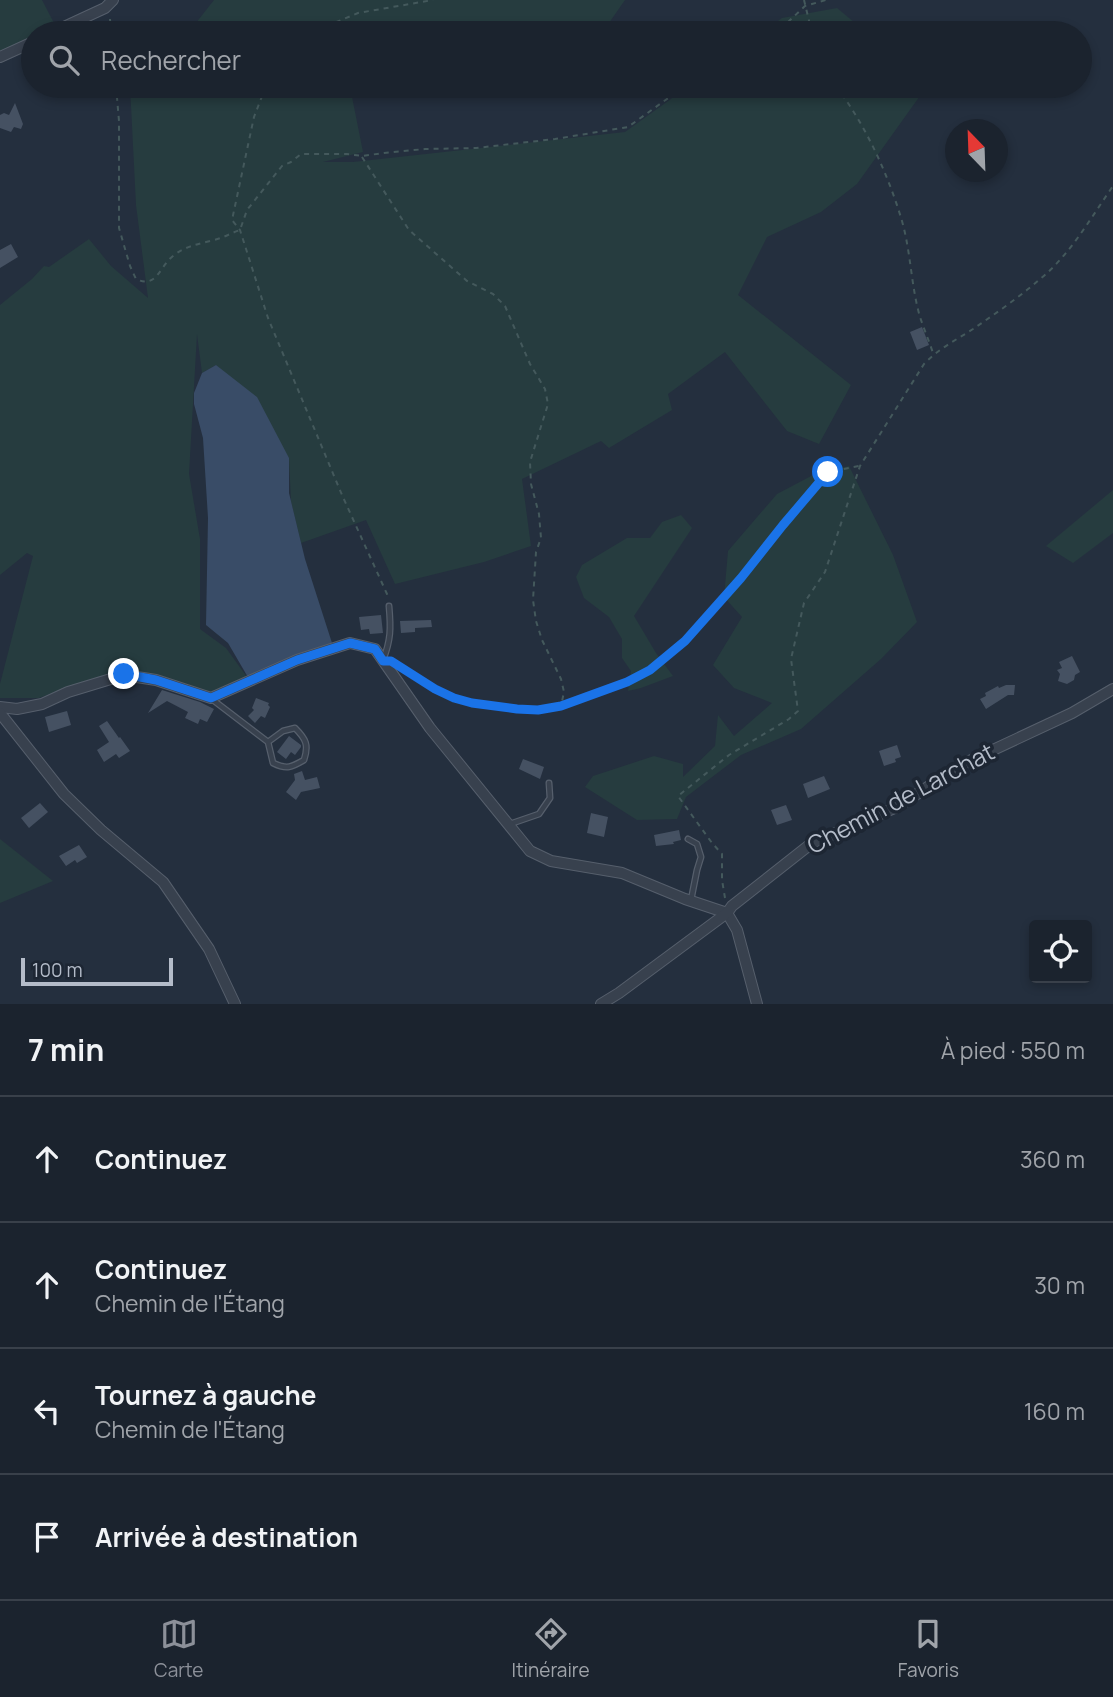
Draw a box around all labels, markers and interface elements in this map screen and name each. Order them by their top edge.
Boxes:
search box [21,21,1092,98]
icon: search [45,41,83,79]
text: Rechercher [101,42,241,78]
north arrow [945,119,1008,182]
route start [812,456,843,487]
route end [108,658,139,689]
street label: Chemin de Larchat [801,734,1000,861]
map controls [1029,920,1092,983]
button: locate [1029,920,1092,983]
scale bar [21,955,173,987]
text: 100 m [32,957,83,983]
text: 7 min [28,1029,104,1070]
text: À pied · 550 m [941,1034,1085,1066]
icon: ahead [28,1140,66,1178]
text: Continuez [95,1141,227,1177]
text: 360 m [1020,1143,1085,1175]
text: Continuez [95,1251,227,1287]
icon: ahead [28,1266,66,1304]
text: 30 m [1034,1269,1085,1301]
text: Chemin de l'Étang [95,1287,285,1319]
text: Tournez à gauche [95,1377,316,1413]
icon: left [28,1392,66,1430]
text: 160 m [1024,1395,1085,1427]
text: Chemin de l'Étang [95,1413,285,1445]
icon: arrive [28,1518,66,1556]
text: Arrivée à destination [95,1519,358,1555]
tab: Carte [154,1615,203,1683]
tab: Itinéraire [512,1615,590,1683]
tab: Favoris [898,1615,959,1683]

